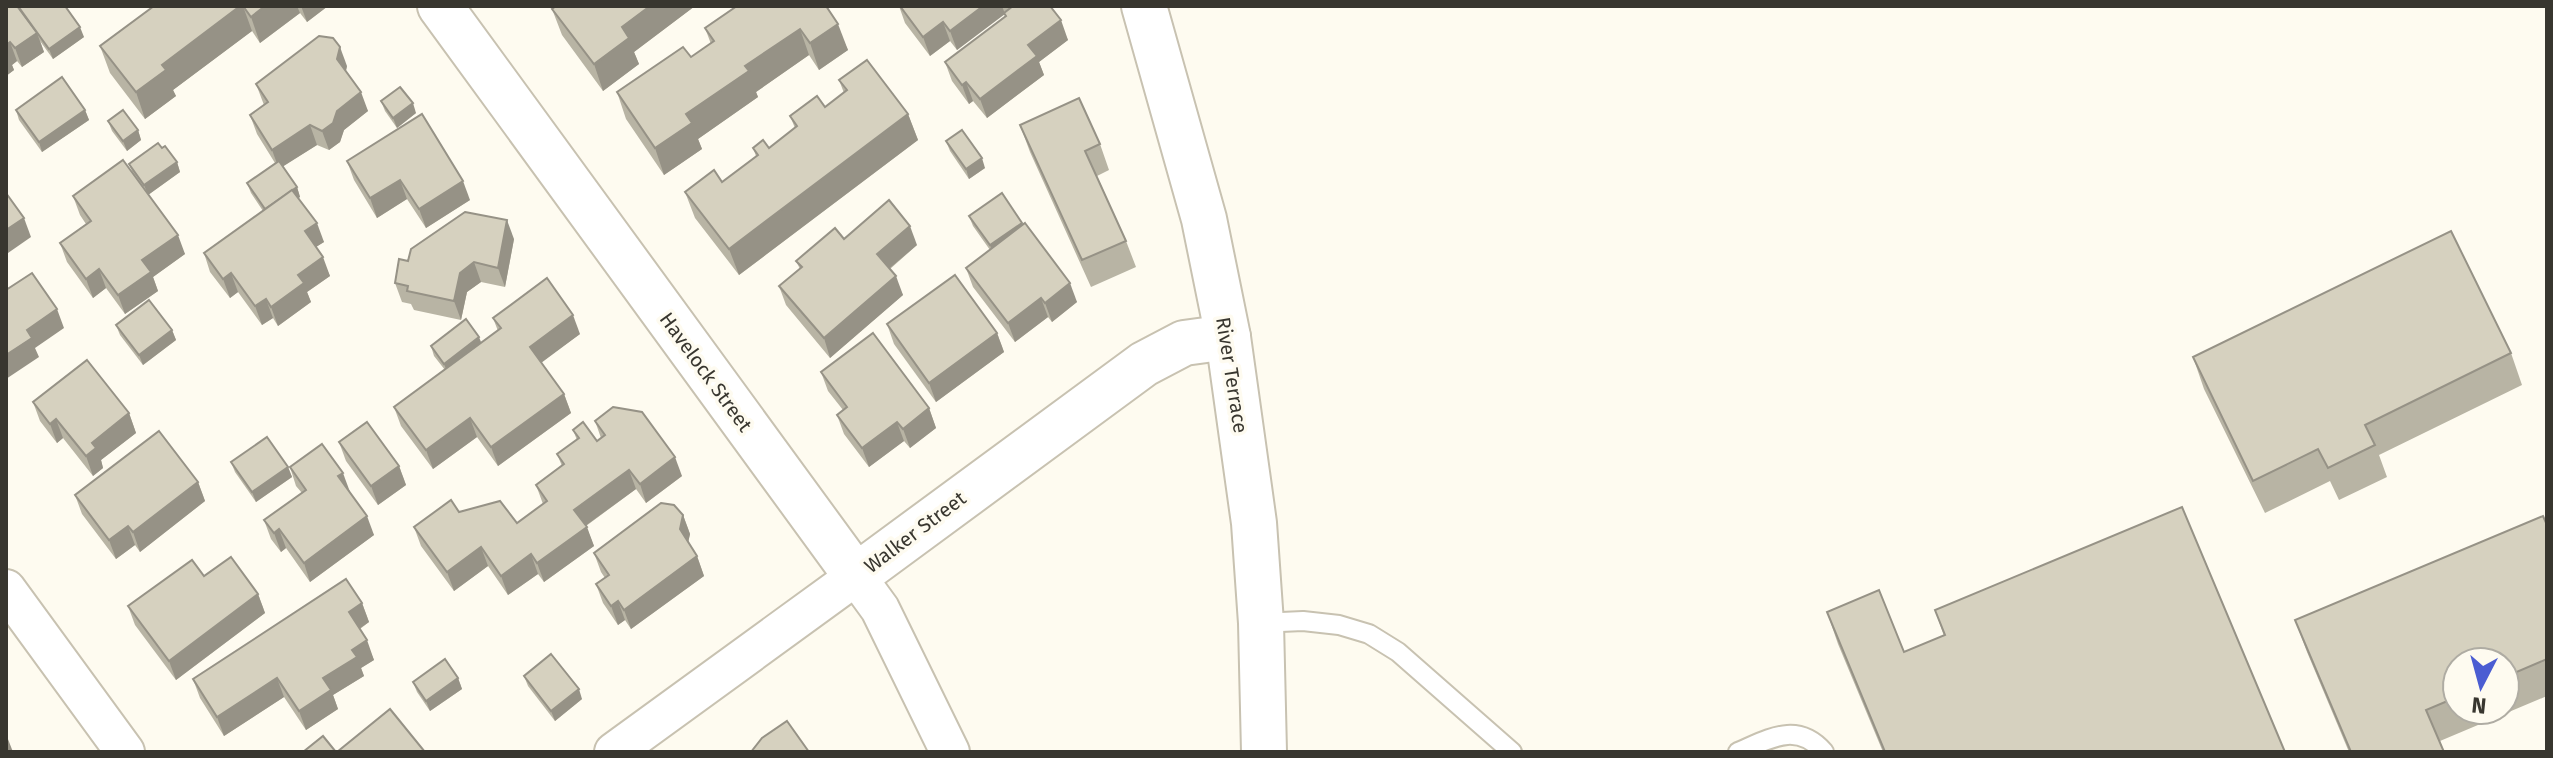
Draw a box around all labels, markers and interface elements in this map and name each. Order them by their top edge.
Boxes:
street label: Havelock Street [655,308,758,437]
street label: River Terrace [1211,315,1253,435]
street label: Walker Street [860,486,971,578]
north arrow [2441,646,2521,726]
text: N [2470,691,2488,720]

